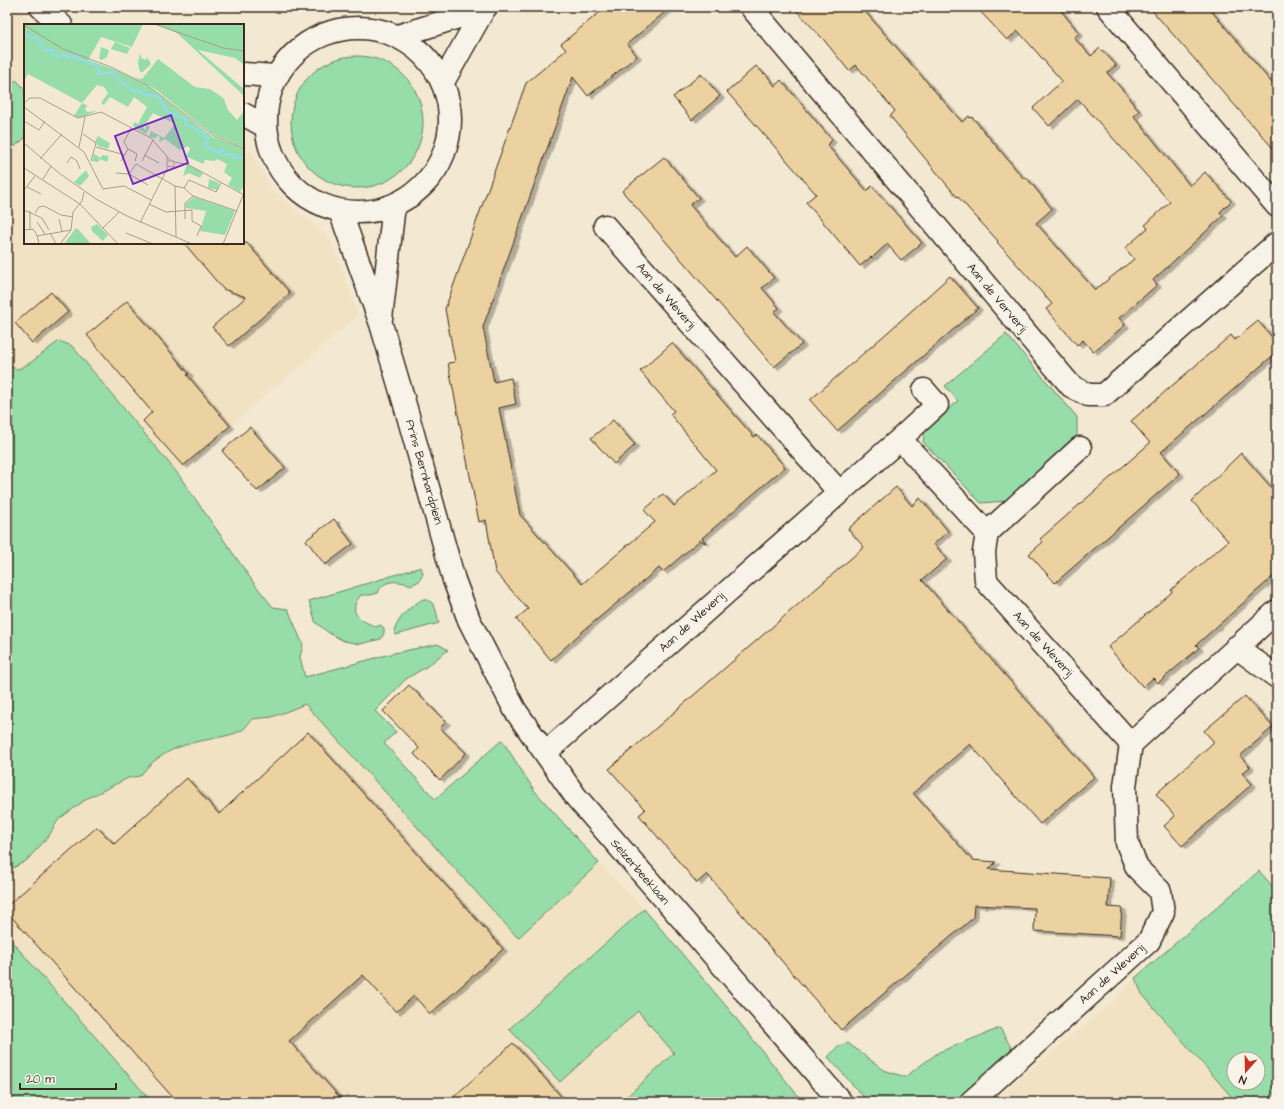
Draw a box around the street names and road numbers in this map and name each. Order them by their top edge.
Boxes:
street label: Aan de Weverij [632,259,700,334]
street label: Aan de Ververij [963,260,1032,337]
street label: Prins Bernhardplein [401,418,447,526]
street label: Aan de Weverij [655,587,729,656]
street label: Aan de Weverij [1009,607,1078,681]
street label: Selzerbeeklaan [607,835,673,909]
street label: Aan de Weverij [1075,939,1149,1008]

